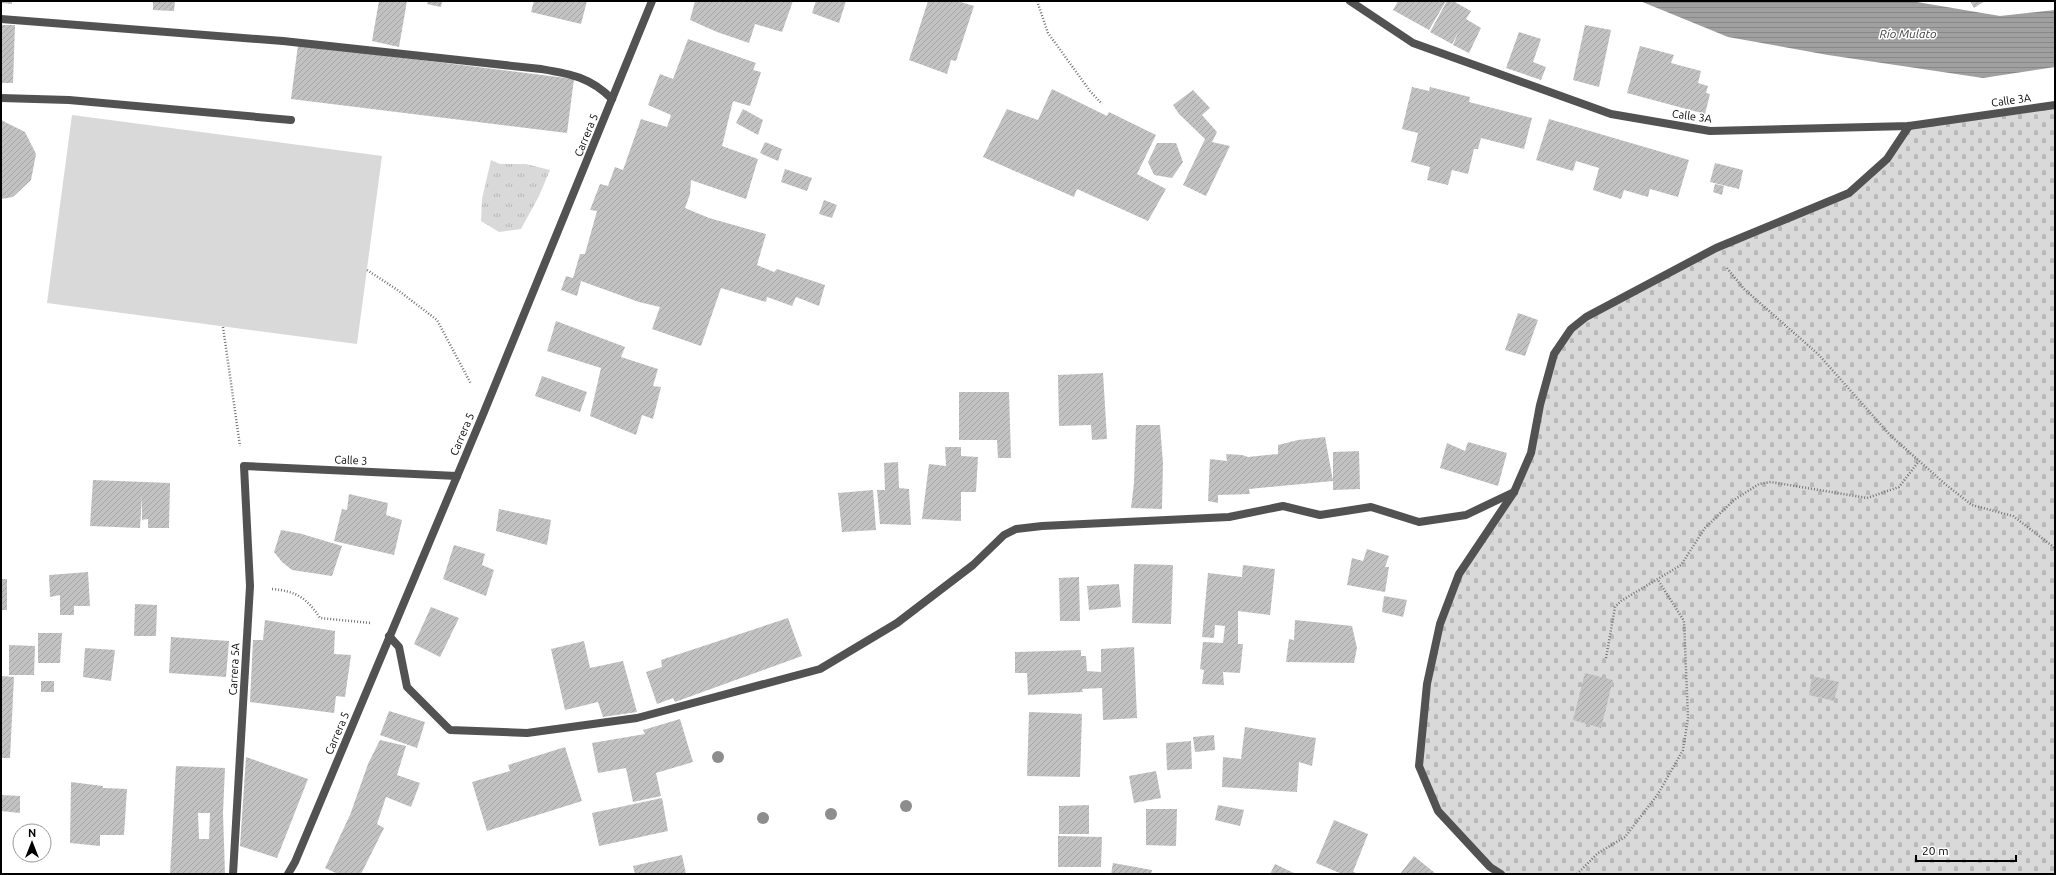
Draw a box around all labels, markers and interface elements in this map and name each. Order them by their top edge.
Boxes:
water label: Río Mulato [1879,27,1937,40]
street label: Calle 3A [1990,91,2033,109]
street label: Calle 3A [1671,107,1714,125]
street label: Carrera 5 [572,112,600,158]
street label: Carrera 5 [448,411,476,457]
street label: Calle 3 [334,453,368,467]
street label: Carrera 5A [227,642,241,696]
street label: Carrera 5 [323,710,351,756]
north arrow [12,823,52,863]
text: N [28,827,36,839]
scale bar [1916,837,2016,863]
text: 20 m [1922,844,1949,857]

